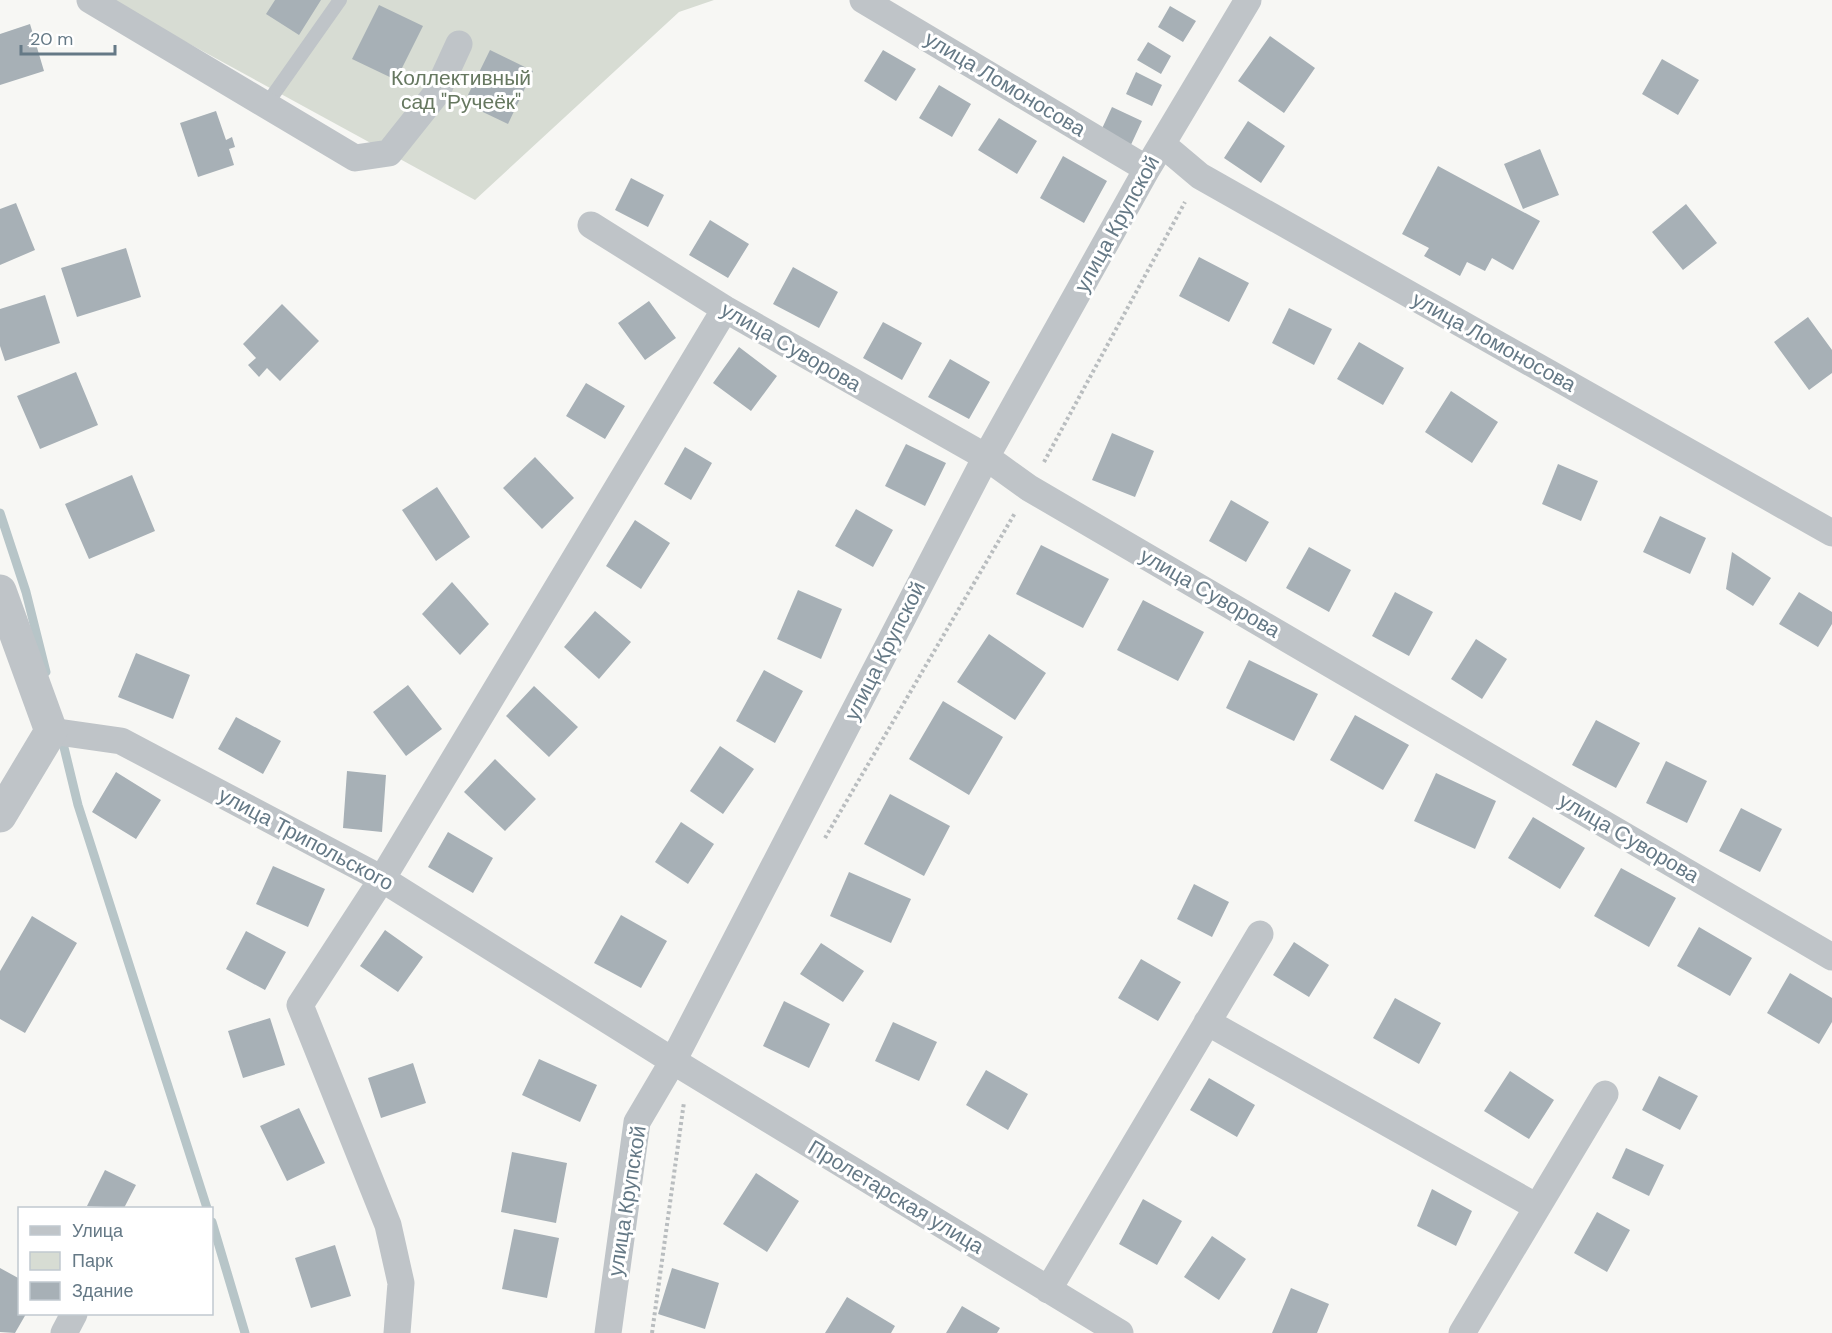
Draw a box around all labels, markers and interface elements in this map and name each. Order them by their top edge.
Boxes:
scale bar [21,18,116,56]
street label: улица Ломоносова [919,25,1091,143]
text: 20 m [30,27,73,51]
park label: Коллективный сад "Ручеёк" [391,64,531,116]
street label: улица Крупской [1068,151,1166,297]
street label: улица Ломоносова [1407,285,1581,399]
street label: улица Суворова [716,295,866,399]
street label: улица Суворова [1135,541,1285,645]
street label: улица Крупской [838,577,932,725]
street label: улица Трипольского [213,781,399,897]
street label: улица Суворова [1554,786,1704,890]
street label: улица Крупской [601,1124,653,1278]
street label: Пролетарская улица [803,1133,989,1261]
legend [18,1207,213,1315]
text: Улица [72,1219,124,1243]
text: Парк [72,1249,113,1273]
text: Здание [72,1279,133,1303]

